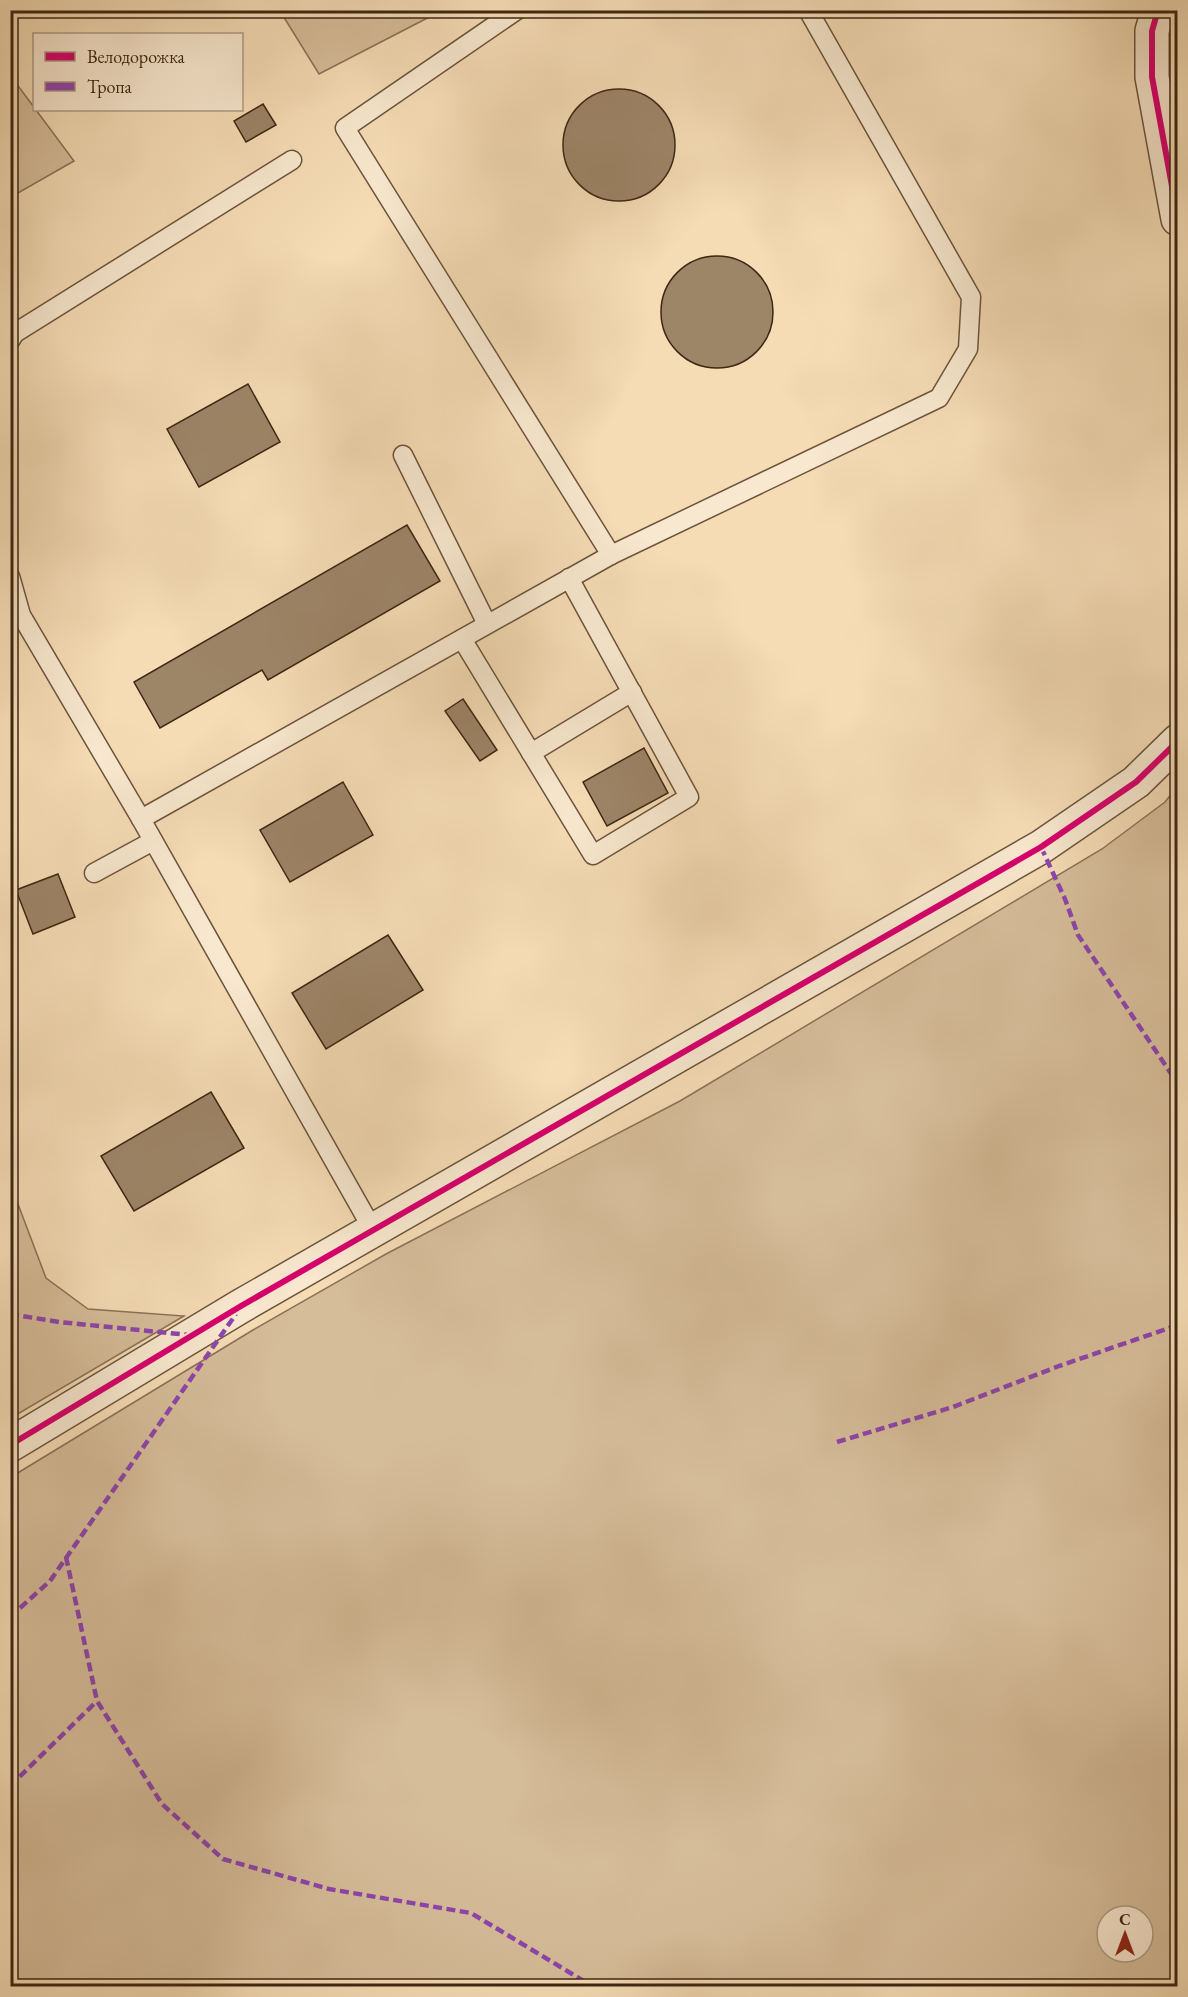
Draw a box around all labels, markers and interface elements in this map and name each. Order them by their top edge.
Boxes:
legend [33,33,243,111]
text: Велодорожка [87,45,186,68]
text: Тропа [87,75,133,98]
north arrow [1095,1904,1155,1964]
text: С [1119,1909,1131,1930]

